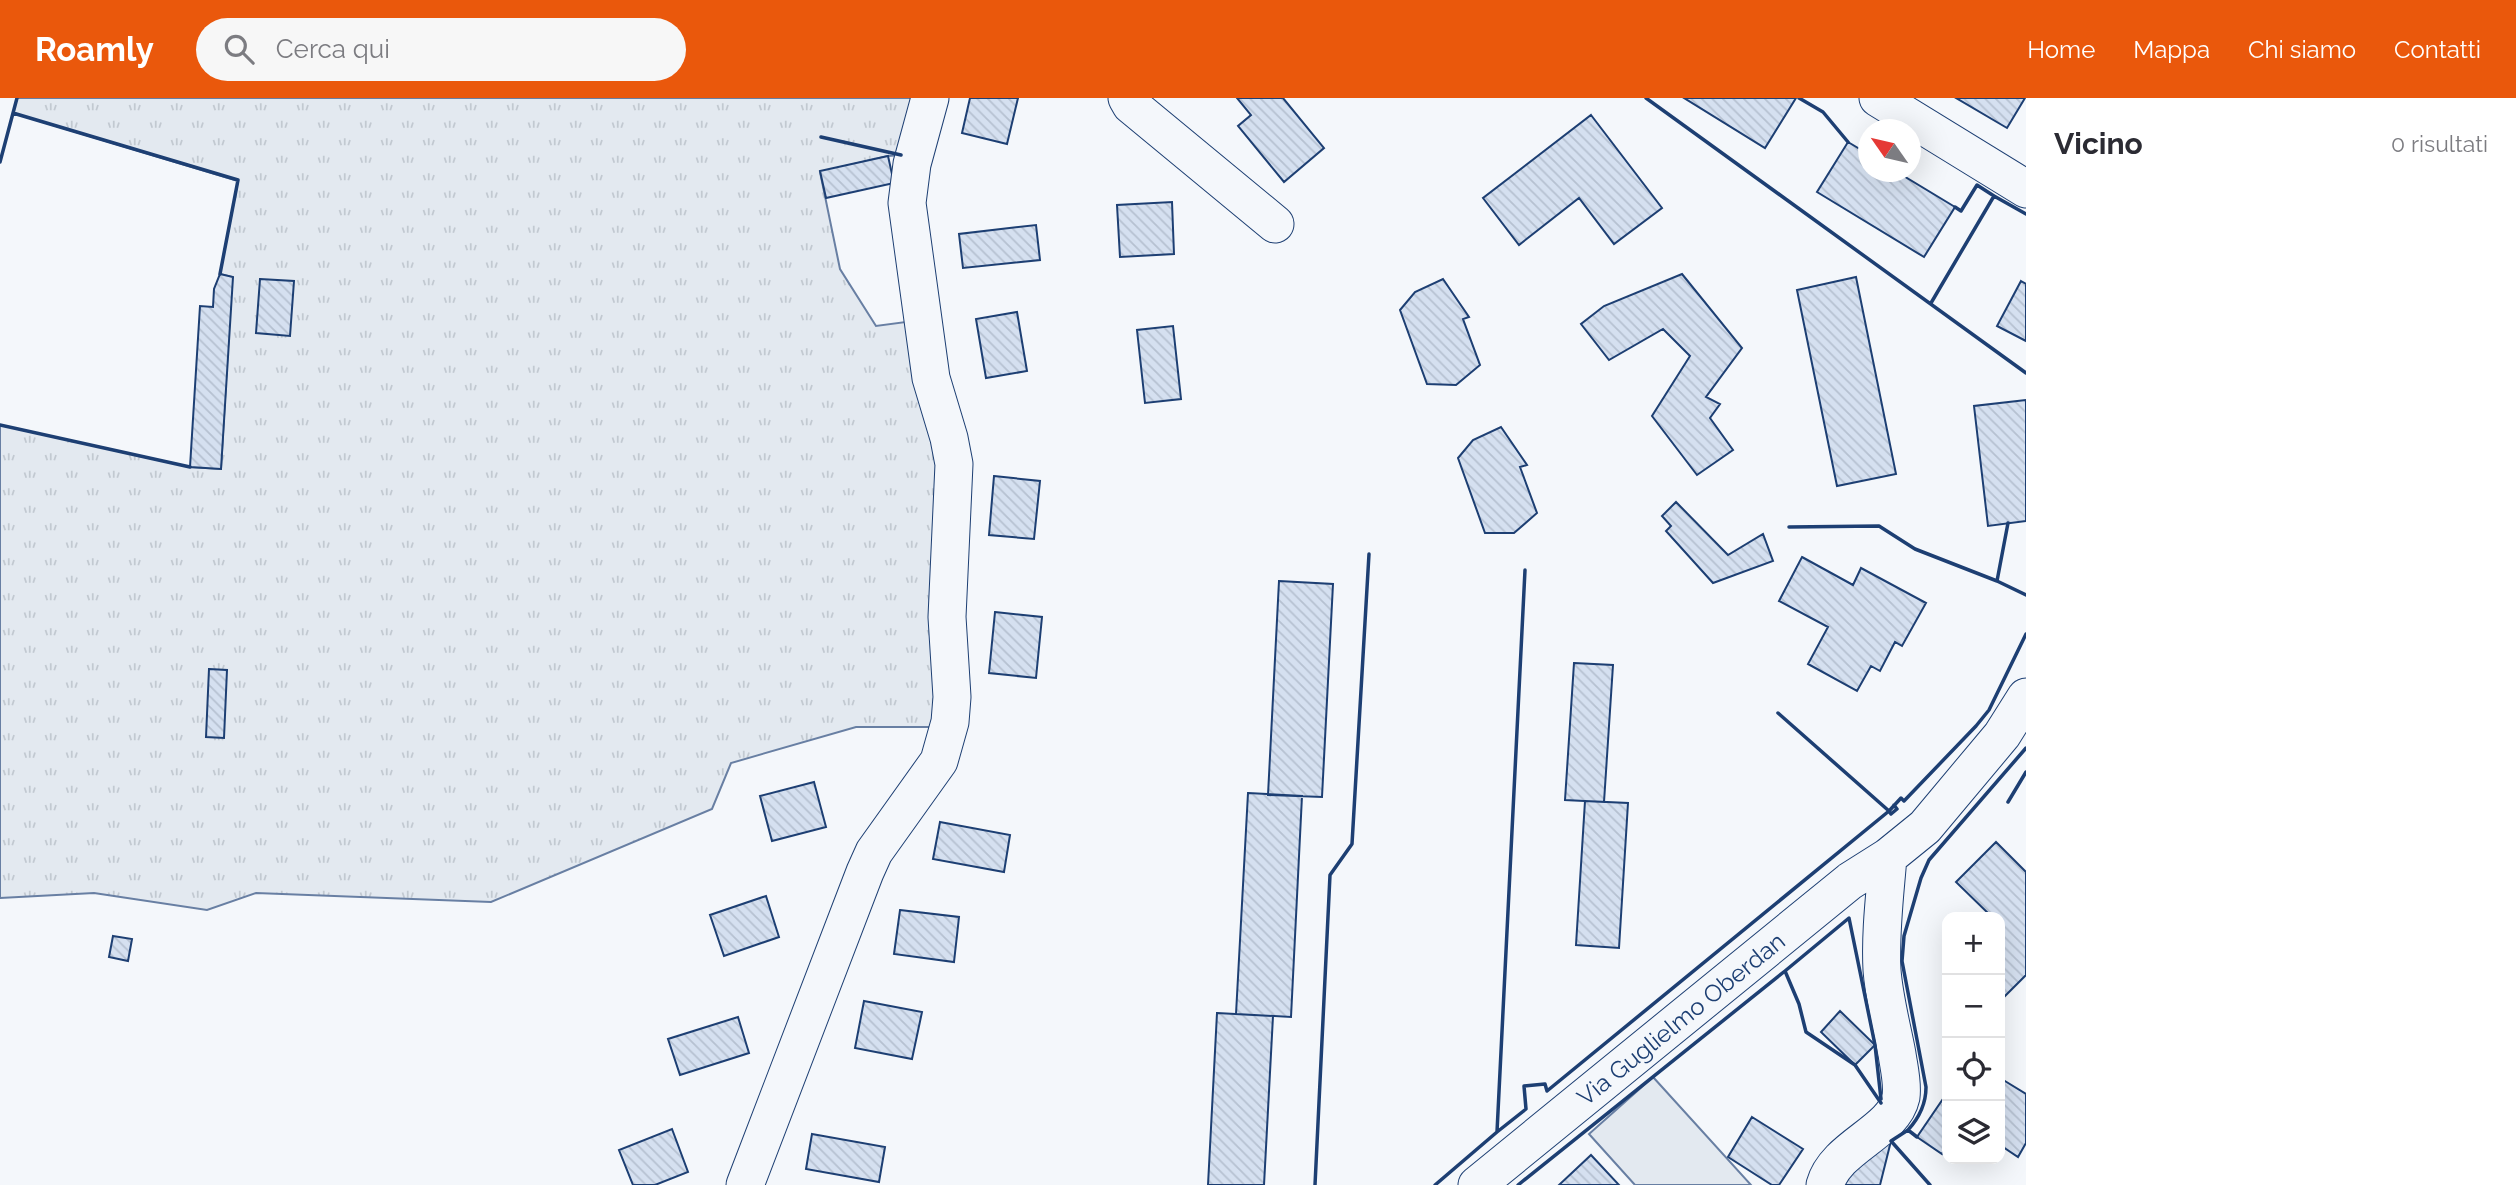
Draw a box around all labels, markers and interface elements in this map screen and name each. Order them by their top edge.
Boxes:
search box [196,18,686,81]
text: Roamly [35,30,154,69]
icon: search [220,30,258,68]
text: Cerca qui [276,34,390,64]
text: Home [2027,35,2095,64]
text: Mappa [2133,35,2210,64]
text: Chi siamo [2248,35,2356,64]
text: Contatti [2394,35,2481,64]
north arrow [1858,119,1921,182]
text: Vicino [2054,126,2143,161]
text: 0 risultati [2391,130,2488,157]
map controls [1942,912,2005,1164]
button: + [1942,912,2005,975]
street label: Via Guglielmo Oberdan [1571,926,1791,1112]
button: − [1942,975,2005,1038]
button: locate [1942,1038,2005,1101]
button: layers [1942,1101,2005,1164]

